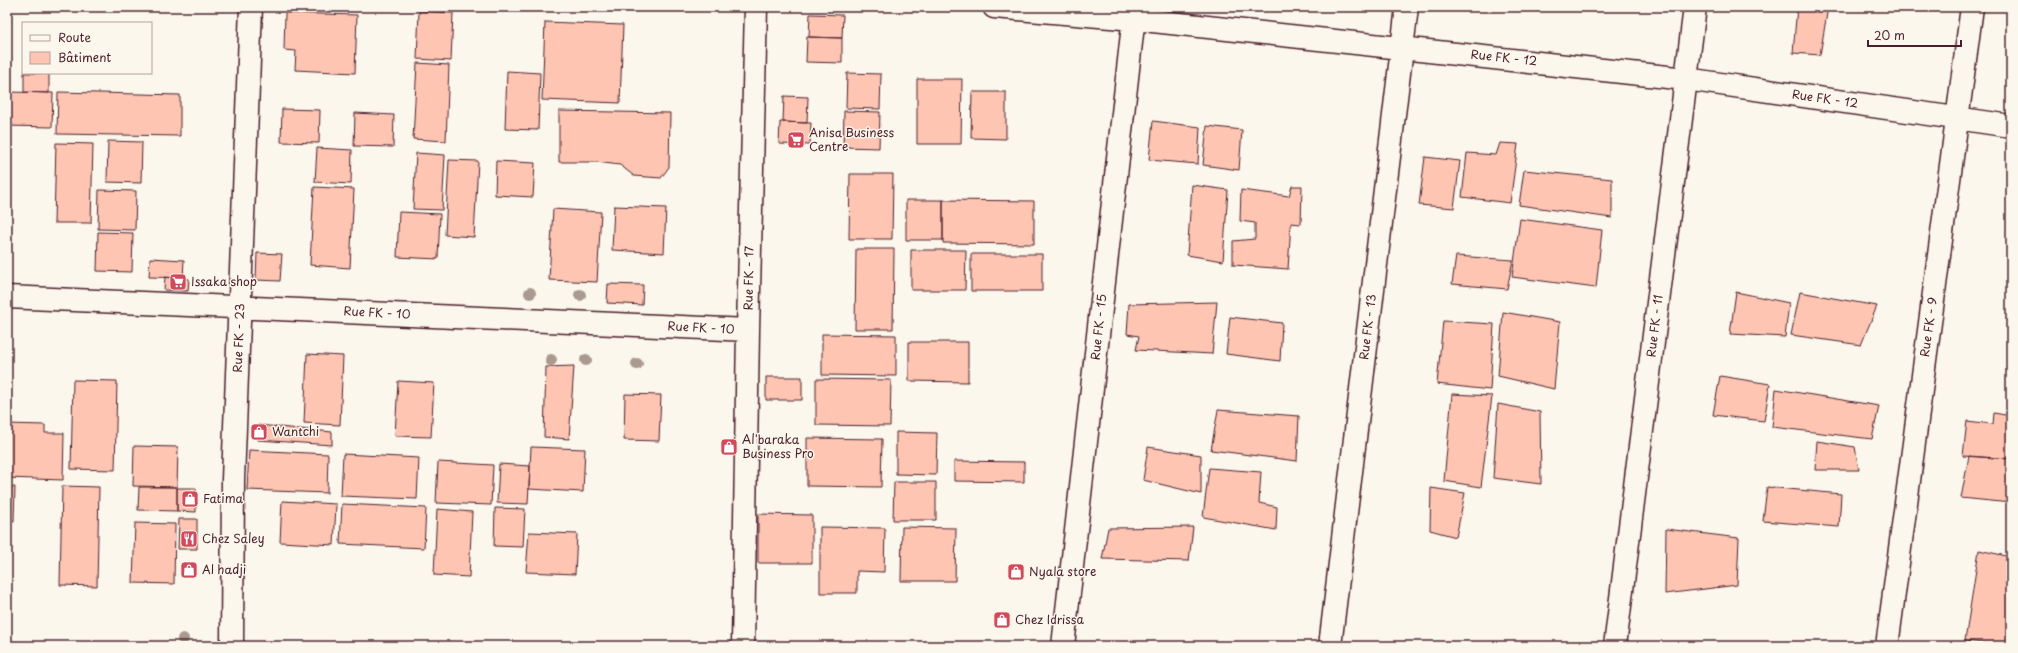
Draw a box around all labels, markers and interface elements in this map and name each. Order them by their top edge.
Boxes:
legend [22,22,152,74]
scale bar [1868,22,1961,48]
text: 20 m [1874,26,1905,44]
text: Route [58,28,91,46]
street label: Rue FK - 12 [1470,45,1538,69]
text: Bâtiment [58,48,111,66]
street label: Rue FK - 12 [1791,84,1859,112]
place label: Anisa Business Centre [809,123,894,155]
supermarket icon: Anisa Business Centre [786,130,806,150]
street label: Rue FK - 17 [738,245,758,310]
supermarket icon: Issaka shop [168,272,188,292]
place label: Issaka shop [191,272,257,290]
street label: Rue FK - 15 [1086,293,1110,361]
street label: Rue FK - 13 [1354,293,1380,361]
street label: Rue FK - 11 [1641,294,1667,358]
street label: Rue FK - 9 [1915,296,1941,358]
street label: Rue FK - 10 [343,301,411,323]
street label: Rue FK - 23 [228,303,248,373]
street label: Rue FK - 10 [667,316,735,338]
shop icon: Wantchi [249,422,269,442]
place label: Wantchi [272,422,319,440]
place label: Al'baraka Business Pro [742,430,814,462]
shop icon: Al'baraka Business Pro [719,437,739,457]
shop icon: Fatima [180,489,200,509]
place label: Fatima [203,489,244,507]
restaurant icon: Chez Saley [179,529,199,549]
place label: Chez Saley [202,529,265,547]
shop icon: Al hadji [179,560,199,580]
place label: Al hadji [202,560,246,578]
shop icon: Nyala store [1006,562,1026,582]
place label: Nyala store [1029,562,1096,580]
shop icon: Chez Idrissa [992,610,1012,630]
place label: Chez Idrissa [1015,610,1084,628]

